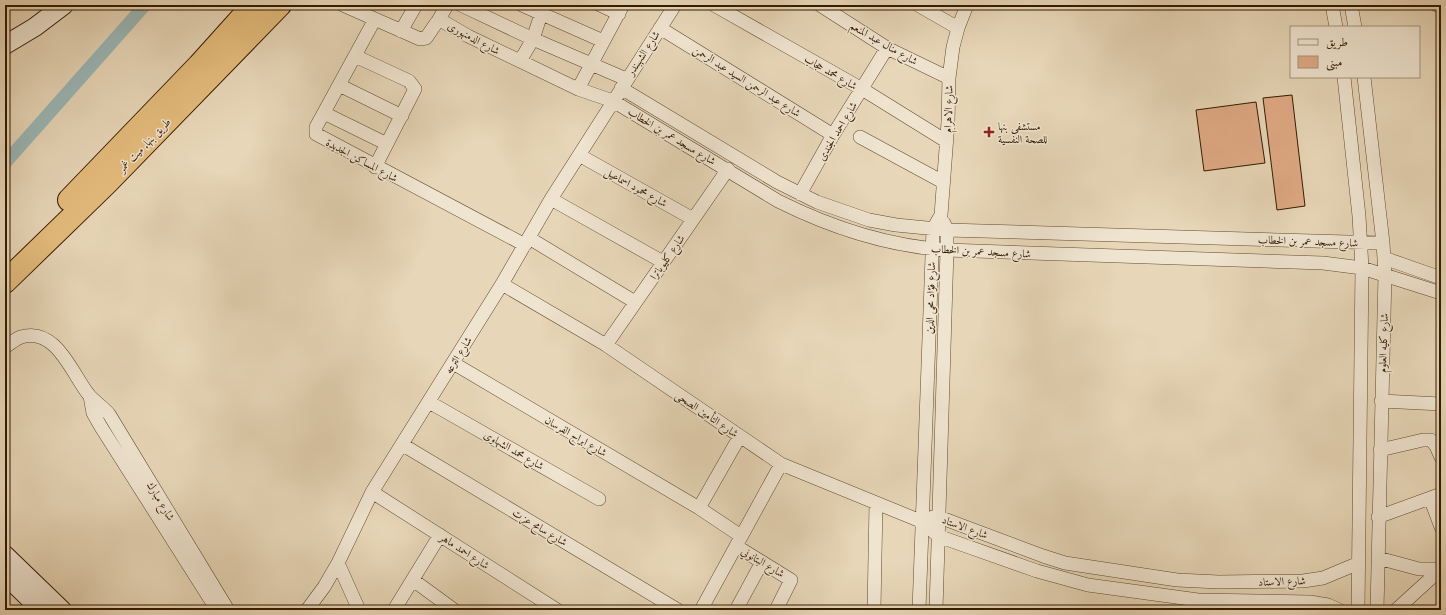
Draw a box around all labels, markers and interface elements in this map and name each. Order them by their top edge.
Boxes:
street label: شارع الدمنهورى [444,18,503,60]
street label: شارع منال عبد المنعم [846,18,920,71]
legend [1290,26,1420,78]
street label: شارع الشهبندر [623,28,665,80]
text: طريق [1326,34,1348,50]
street label: شارع عبد الرحمن السيد عبد الرحمن [689,42,803,122]
street label: شارع محمد حجاب [801,51,860,95]
text: مبنى [1326,54,1342,71]
street label: شارع الاهرام [940,85,959,133]
street label: شارع احمد الجندى [814,99,863,165]
street label: شارع مسجد عمر بن الخطاب [624,104,719,170]
street label: طريق بنها, ميت غمر [114,115,174,177]
place label: مستشفى بنها للصحة النفسية [998,119,1048,146]
marker: مستشفى بنها للصحة النفسية [983,126,995,138]
street label: شارع المساكن الجديدة [322,135,401,188]
street label: شارع محمود اسماعيل [601,164,670,213]
street label: شارع كليوباترا [646,232,690,284]
street label: شارع مسجد عمر بن الخطاب [1258,232,1358,253]
street label: شارع مسجد عمر بن الخطاب [930,241,1031,264]
street label: شارع فؤاد محى الدين [922,262,941,335]
street label: شارع كليه العلوم [1375,313,1394,373]
street label: شارع الترعه [441,334,477,378]
street label: شارع التأمين الصحى [671,387,742,443]
street label: شارع ابراج الفرسان [540,413,610,463]
street label: شارع محمد الشهاوى [480,427,547,475]
street label: شارع مبارك [141,479,178,525]
street label: شارع سامح عزت [508,505,570,551]
street label: شارع الاستاد [939,512,990,545]
street label: شارع احمد ماهر [435,529,492,575]
street label: شارع البتانوني [737,544,787,583]
street label: شارع الاستاد [1258,573,1306,592]

